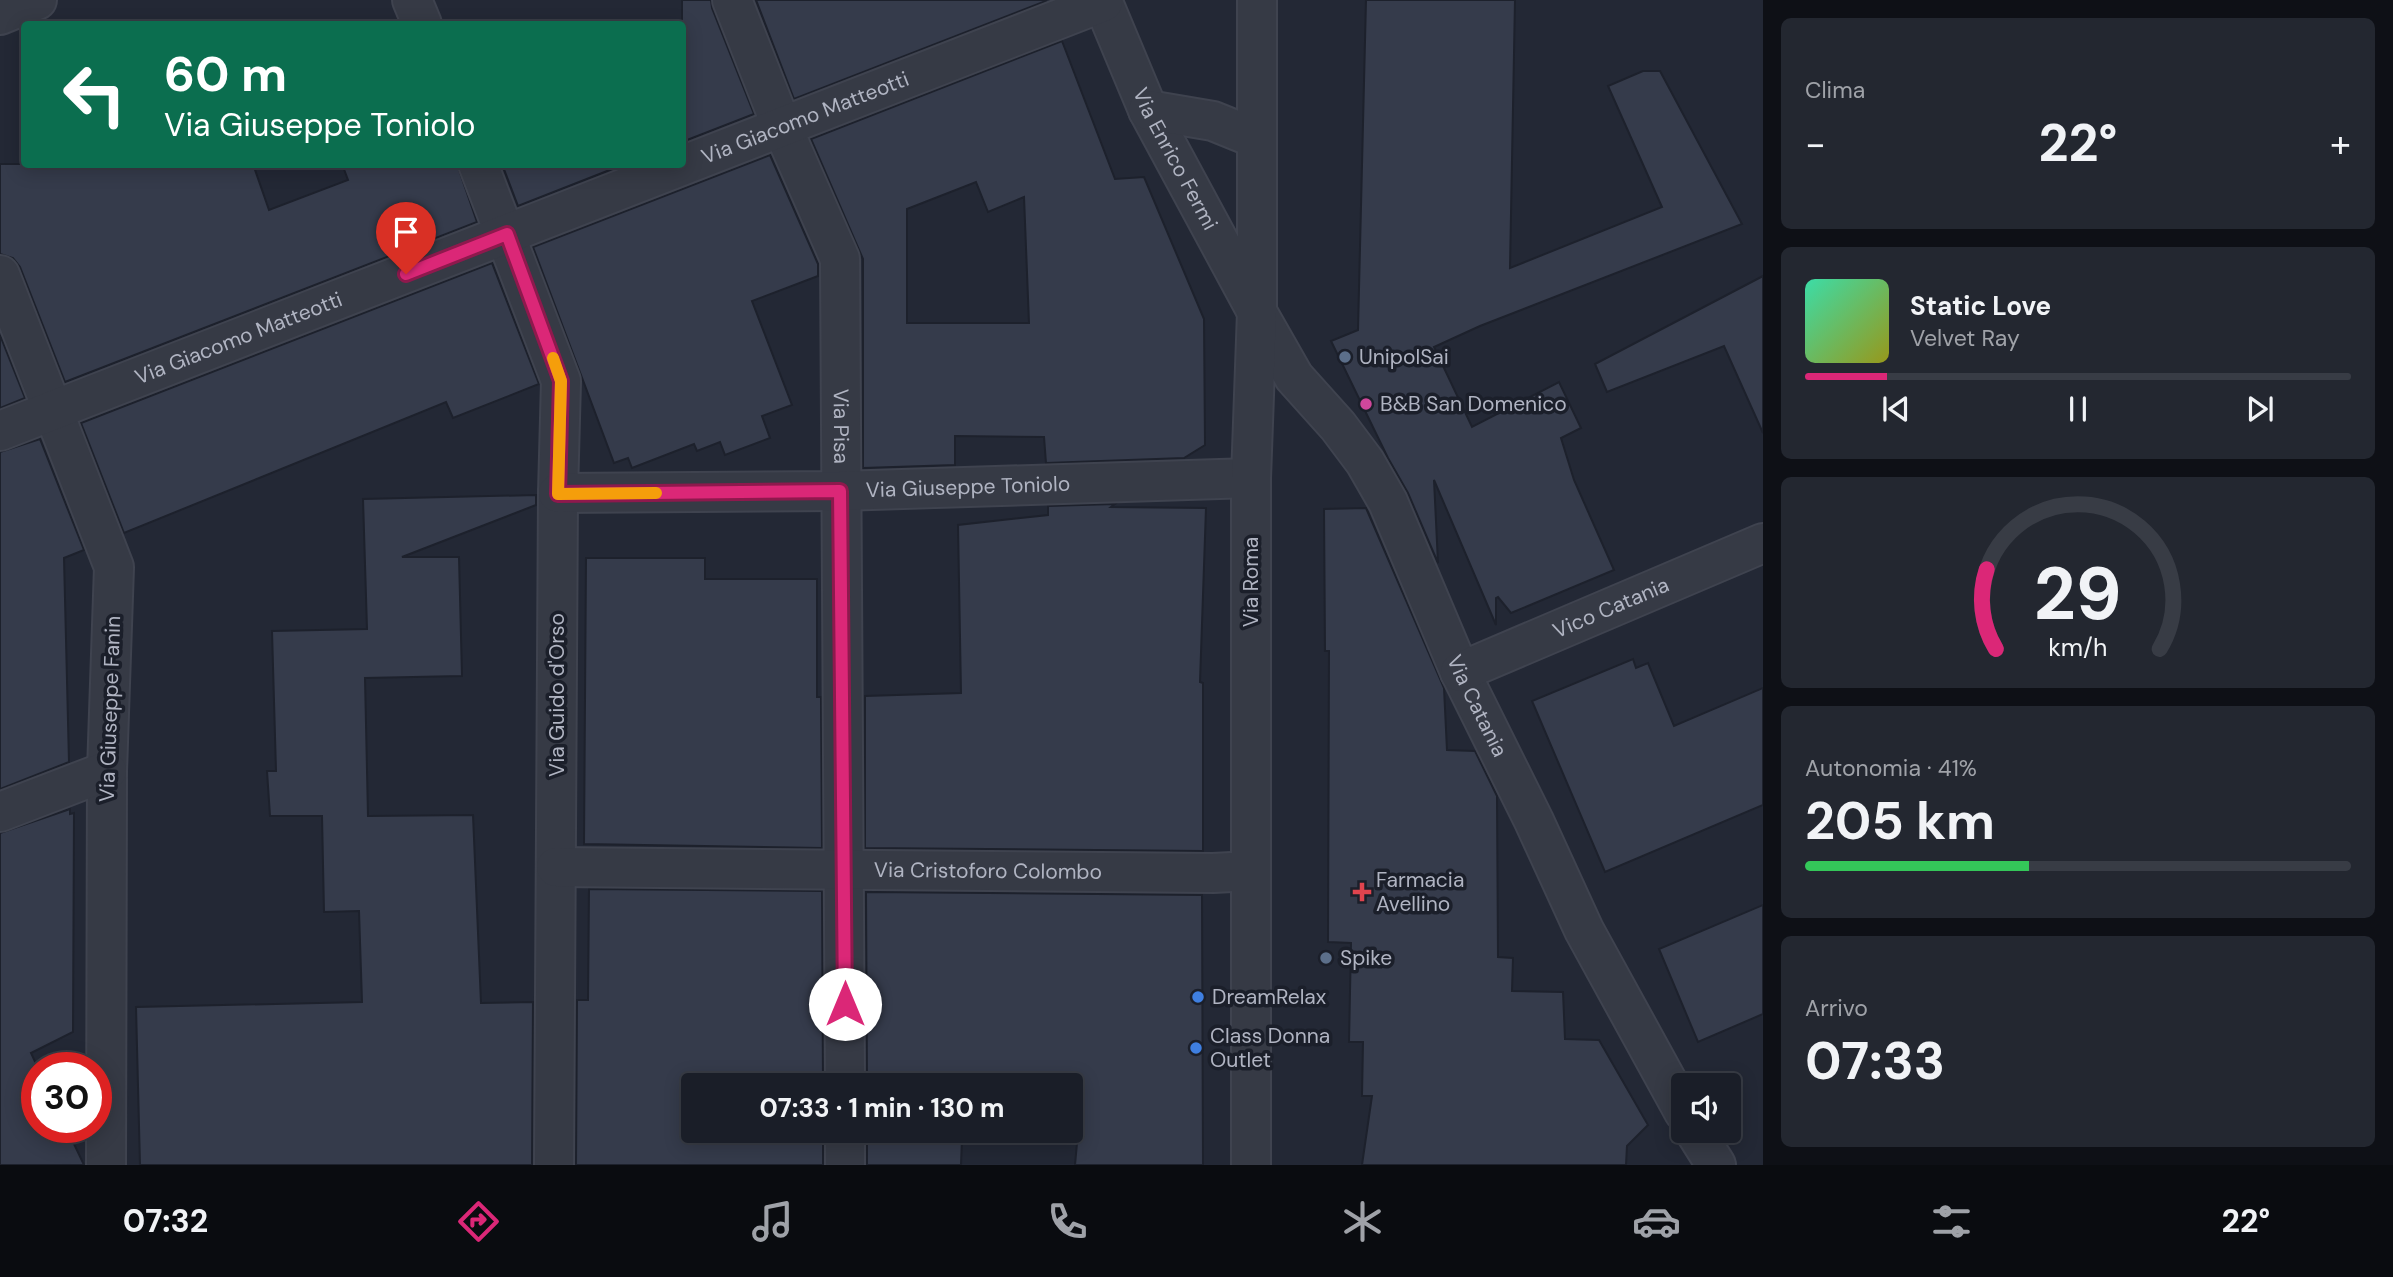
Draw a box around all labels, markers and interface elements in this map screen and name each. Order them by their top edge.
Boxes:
text: 60 m [164,42,287,106]
icon: left [49,49,140,140]
street label: Via Giacomo Matteotti [698,65,913,171]
text: Clima [1805,75,1865,105]
street label: Via Enrico Fermi [1126,84,1224,235]
text: Via Giuseppe Toniolo [164,104,475,146]
text: 22° [2039,109,2117,177]
text: − [1805,119,1826,169]
text: + [2330,119,2351,169]
pin [376,202,436,274]
icon: arrive [387,213,425,251]
street label: Via Giacomo Matteotti [131,285,346,391]
text: Static Love [1910,289,2051,323]
text: Velvet Ray [1910,323,2020,353]
place label: UnipolSai [1359,343,1449,371]
marker: UnipolSai [1337,349,1353,365]
street label: Via Pisa [827,389,855,464]
place label: B&B San Domenico [1380,390,1567,418]
icon: previous [1877,390,1915,428]
icon: pause [2059,390,2097,428]
icon: next [2241,390,2279,428]
marker: B&B San Domenico [1358,396,1374,412]
street label: Via Giuseppe Toniolo [865,470,1071,504]
street label: Via Roma [1237,537,1265,627]
text: 29 [2034,547,2122,642]
street label: Vico Catania [1549,571,1673,645]
street label: Via Guido d'Orso [543,613,571,777]
street label: Via Giuseppe Fanin [93,615,127,803]
text: km/h [2048,630,2108,663]
street label: Via Catania [1440,650,1514,762]
text: Autonomia · 41% [1805,753,1977,783]
text: 205 km [1805,787,1995,855]
street label: Via Cristoforo Colombo [874,856,1102,886]
place label: Farmacia Avellino [1376,866,1464,918]
marker: Farmacia Avellino [1354,884,1370,900]
place label: Spike [1340,944,1392,972]
marker: Spike [1318,950,1334,966]
position arrow [808,967,882,1041]
place label: DreamRelax [1212,983,1326,1011]
marker: DreamRelax [1190,989,1206,1005]
text: Arrivo [1805,993,1868,1023]
place label: Class Donna Outlet [1210,1022,1330,1074]
text: 07:33 [1805,1027,1945,1095]
marker: Class Donna Outlet [1188,1040,1204,1056]
speed limit sign: 30 [21,1052,112,1143]
map controls [1671,1073,1741,1143]
button: sound [1671,1073,1741,1143]
text: 07:33 · 1 min · 130 m [760,1091,1004,1125]
icon: directions [454,1197,503,1246]
icon: music [748,1197,797,1246]
icon: phone [1043,1197,1092,1246]
icon: climate [1338,1197,1387,1246]
icon: car [1632,1197,1681,1246]
icon: filters [1927,1197,1976,1246]
text: 07:32 [123,1200,208,1242]
text: 22° [2222,1200,2270,1242]

